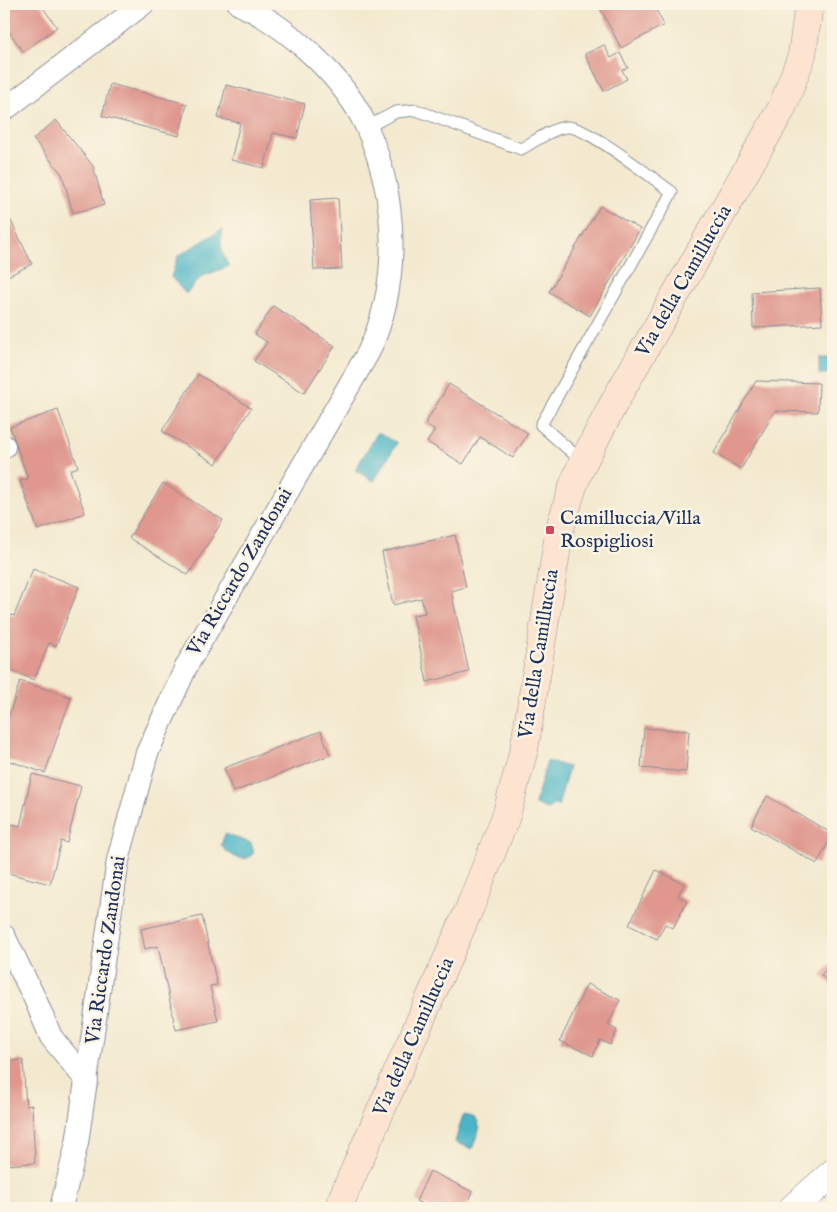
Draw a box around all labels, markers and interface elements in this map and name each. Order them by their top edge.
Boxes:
street label: Via della Camilluccia [630,200,738,362]
street label: Via Riccardo Zandonai [181,483,298,661]
place label: Camilluccia/Villa Rospigliosi [560,506,701,554]
marker: Camilluccia/Villa Rospigliosi [544,524,556,536]
street label: Via della Camilluccia [513,567,565,742]
street label: Via Riccardo Zandonai [80,854,132,1047]
street label: Via della Camilluccia [367,953,460,1121]

